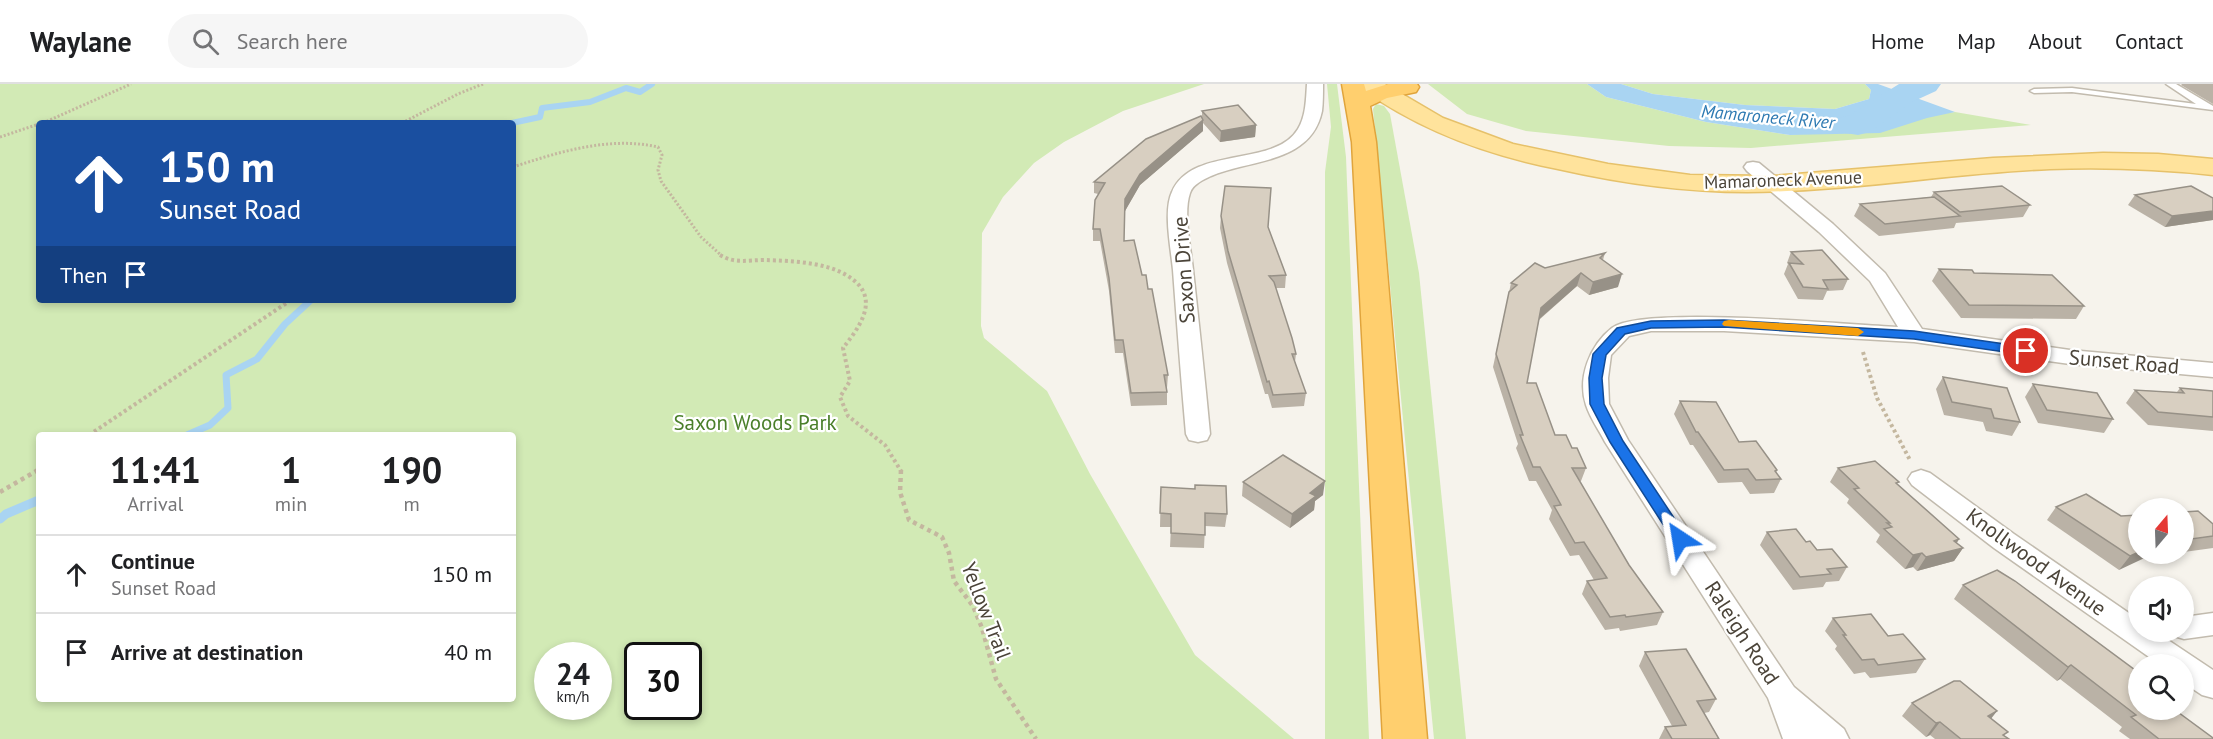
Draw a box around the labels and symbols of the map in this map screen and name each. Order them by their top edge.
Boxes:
water label: Mamaroneck River [1700,99,1837,134]
street label: Mamaroneck Avenue [1704,165,1862,194]
street label: Saxon Drive [1166,216,1201,324]
pin [2000,325,2051,376]
street label: Sunset Road [2068,343,2180,380]
park label: Saxon Woods Park [673,409,837,436]
north arrow [2128,498,2194,564]
street label: Knollwood Avenue [1961,502,2112,622]
position arrow [1648,507,1712,571]
street label: Yellow Trail [955,558,1017,664]
street label: Raleigh Road [1699,576,1786,690]
speed limit sign: 30 [624,642,702,720]

